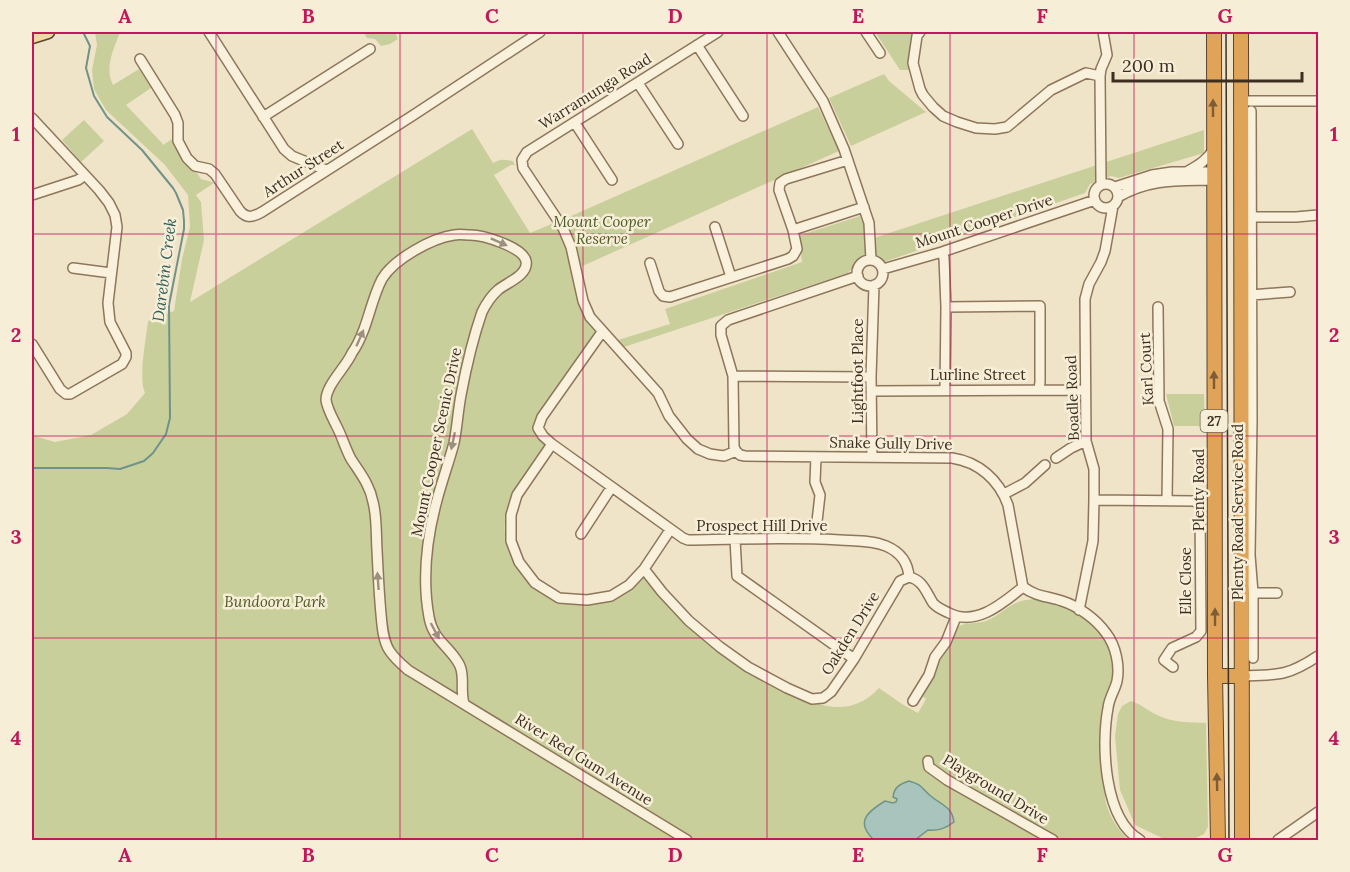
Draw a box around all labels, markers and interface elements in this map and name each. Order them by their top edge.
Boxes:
text: A [118,3,132,28]
text: B [301,3,315,28]
text: C [485,3,499,28]
text: D [667,3,683,28]
text: E [852,3,864,28]
text: F [1036,3,1048,28]
text: G [1217,3,1233,28]
scale bar [1113,45,1302,83]
street label: Warramunga Road [535,49,655,133]
text: 200 m [1122,54,1175,77]
one-way arrow [1208,99,1218,118]
text: 1 [12,121,20,146]
text: 1 [1330,121,1338,146]
street label: Arthur Street [258,135,347,202]
street label: Mount Cooper Drive [913,190,1055,252]
park label: Mount Cooper Reserve [553,212,651,248]
water label: Darebin Creek [148,217,180,323]
one-way arrow [490,237,508,247]
street label: Lightfoot Place [848,318,867,424]
text: 2 [11,322,21,347]
text: 2 [1329,322,1339,347]
one-way arrow [355,329,364,346]
street label: Karl Court [1135,332,1157,406]
street label: Mount Cooper Scenic Drive [407,346,465,538]
street label: Boadle Road [1061,355,1083,441]
street label: Lurline Street [930,365,1026,384]
one-way arrow [1209,371,1219,390]
road number: 27 [1200,410,1228,432]
street label: Plenty Road Service Road [1228,424,1247,600]
one-way arrow [448,432,458,450]
street label: Snake Gully Drive [829,432,953,454]
street label: Plenty Road [1189,449,1208,531]
street label: Prospect Hill Drive [696,516,828,535]
text: 3 [10,524,22,549]
text: 3 [1328,524,1340,549]
street label: Elle Close [1176,547,1195,615]
one-way arrow [374,571,383,590]
street label: Oakden Drive [817,588,883,678]
park label: Bundoora Park [224,592,326,611]
one-way arrow [1210,608,1220,627]
one-way arrow [430,623,440,640]
street label: River Red Gum Avenue [512,709,656,809]
text: 4 [11,725,22,750]
text: 4 [1329,725,1340,750]
street label: Playground Drive [940,750,1052,828]
one-way arrow [1212,773,1222,792]
text: A [118,842,132,867]
text: B [301,842,315,867]
text: C [485,842,499,867]
text: D [667,842,683,867]
text: E [852,842,864,867]
text: F [1036,842,1048,867]
text: G [1217,842,1233,867]

